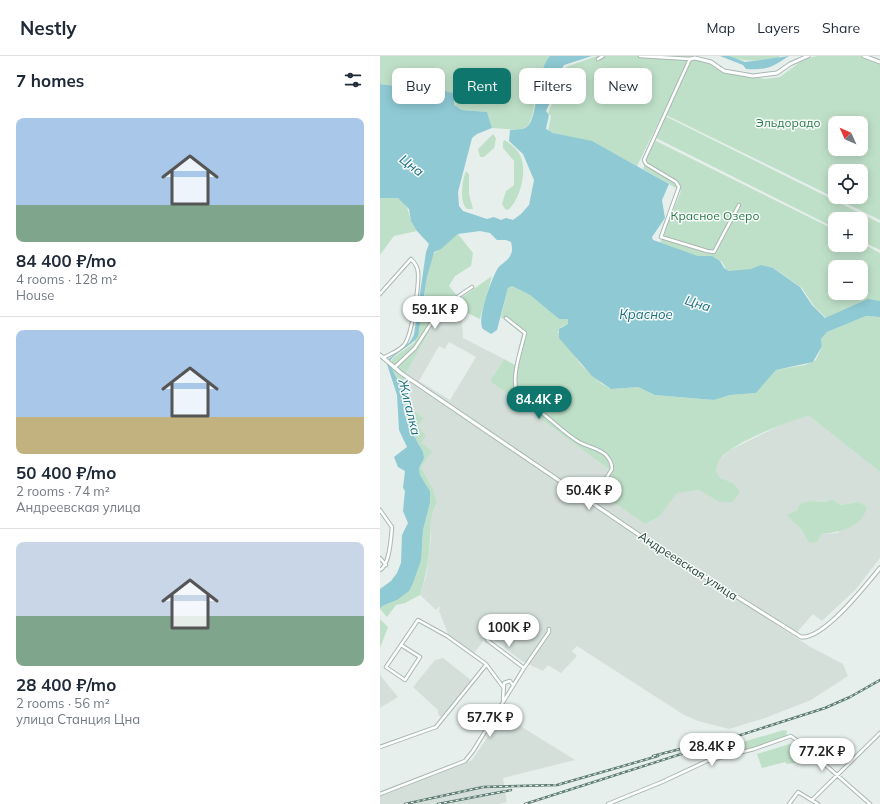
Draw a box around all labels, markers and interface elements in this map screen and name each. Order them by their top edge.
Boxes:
text: Nestly [20,16,77,40]
text: Map [706,19,735,37]
text: Layers [757,19,800,37]
text: Share [822,19,860,37]
chip: Buy [392,68,445,104]
chip: Rent [453,68,511,104]
chip: Filters [519,68,586,104]
chip: New [594,68,652,104]
icon: filters [342,69,364,91]
text: 7 homes [16,70,84,91]
park label: Эльдорадо [756,115,821,130]
north arrow [828,116,868,156]
map controls [828,116,868,300]
icon: home [154,144,226,216]
water label: Цна [397,151,427,179]
button: locate [828,164,868,204]
park label: Красное Озеро [671,208,759,223]
button: + [828,212,868,252]
text: 84 400 ₽/mo [16,250,116,271]
button: − [828,260,868,300]
text: 4 rooms · 128 m² [16,271,117,287]
text: House [16,287,54,303]
water label: Цна [683,291,713,315]
pin: 59.1K ₽ [398,296,472,330]
text: 59.1K ₽ [412,301,458,317]
water label: Красное [619,306,673,322]
icon: home [154,356,226,428]
water label: Жигалка [395,376,425,437]
pin: 84.4K ₽ [502,386,576,420]
text: 84.4K ₽ [516,391,562,407]
text: 50 400 ₽/mo [16,462,116,483]
pin: 50.4K ₽ [552,477,626,511]
text: 50.4K ₽ [566,482,612,498]
text: 2 rooms · 74 m² [16,483,110,499]
text: Андреевская улица [16,499,141,515]
street label: Андреевская улица [636,528,741,603]
icon: home [154,568,226,640]
pin: 100K ₽ [476,614,542,648]
text: 100K ₽ [487,619,531,635]
text: 28 400 ₽/mo [16,674,116,695]
text: 2 rooms · 56 m² [16,695,110,711]
pin: 57.7K ₽ [453,704,527,738]
text: 57.7K ₽ [467,709,513,725]
text: улица Станция Цна [16,711,140,727]
pin: 28.4K ₽ [675,733,749,767]
text: 28.4K ₽ [689,738,735,754]
pin: 77.2K ₽ [785,738,859,772]
text: 77.2K ₽ [799,743,845,759]

